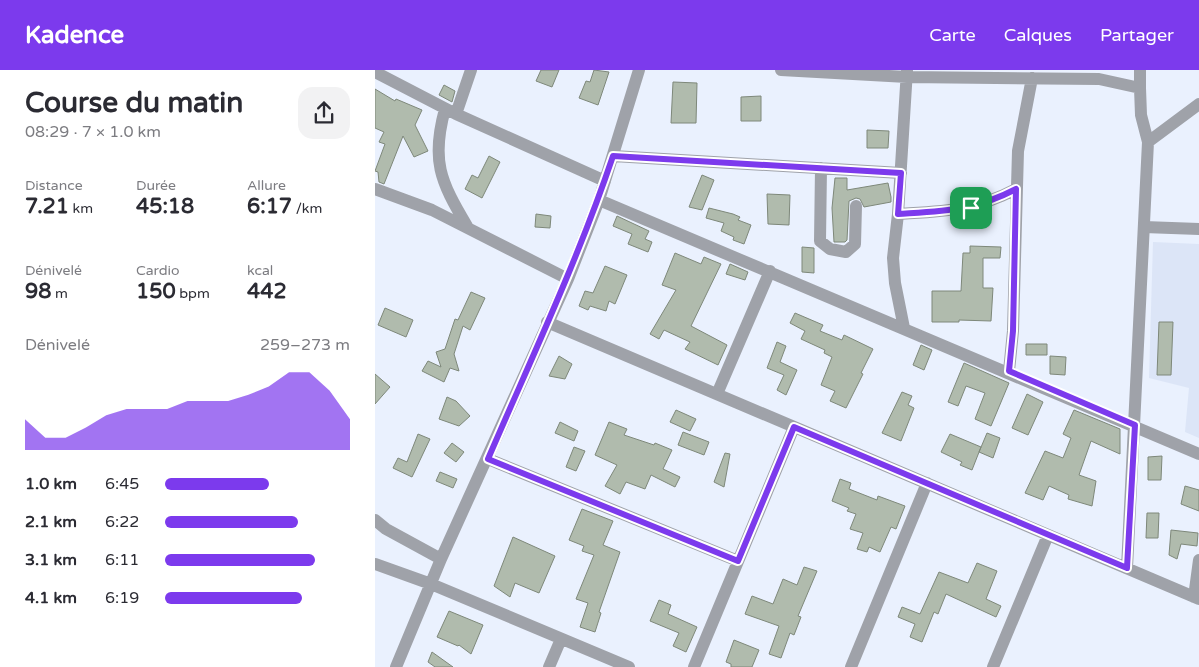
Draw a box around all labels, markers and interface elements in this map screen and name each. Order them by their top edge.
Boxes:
text: Kadence [25,21,124,50]
text: Carte [929,24,976,46]
text: Calques [1004,24,1072,46]
text: Partager [1100,24,1174,46]
text: Course du matin [25,86,243,120]
button: share [298,87,350,139]
text: 08:29 · 7 × 1.0 km [25,122,161,142]
text: Distance [25,177,83,194]
text: Durée [136,177,176,194]
text: Allure [247,177,286,194]
pin [950,187,992,229]
text: 7.21 [25,194,69,219]
text: 45:18 [136,194,194,219]
text: 6:17 [247,194,292,219]
icon: arrive [957,194,985,222]
text: km [69,200,93,217]
text: /km [292,200,322,217]
text: Dénivelé [25,262,82,279]
text: Cardio [136,262,180,279]
text: kcal [247,262,273,279]
text: 98 [25,279,51,304]
text: 150 [136,279,176,304]
text: 442 [247,279,287,304]
text: m [51,285,68,302]
text: bpm [176,285,210,302]
text: Dénivelé [25,335,90,355]
text: 259–273 m [260,335,350,355]
text: 1.0 km [25,474,77,494]
text: 6:45 [105,474,139,494]
text: 2.1 km [25,512,77,532]
text: 6:22 [105,512,139,532]
text: 3.1 km [25,550,77,570]
text: 6:11 [105,550,139,570]
text: 4.1 km [25,588,77,608]
text: 6:19 [105,588,139,608]

